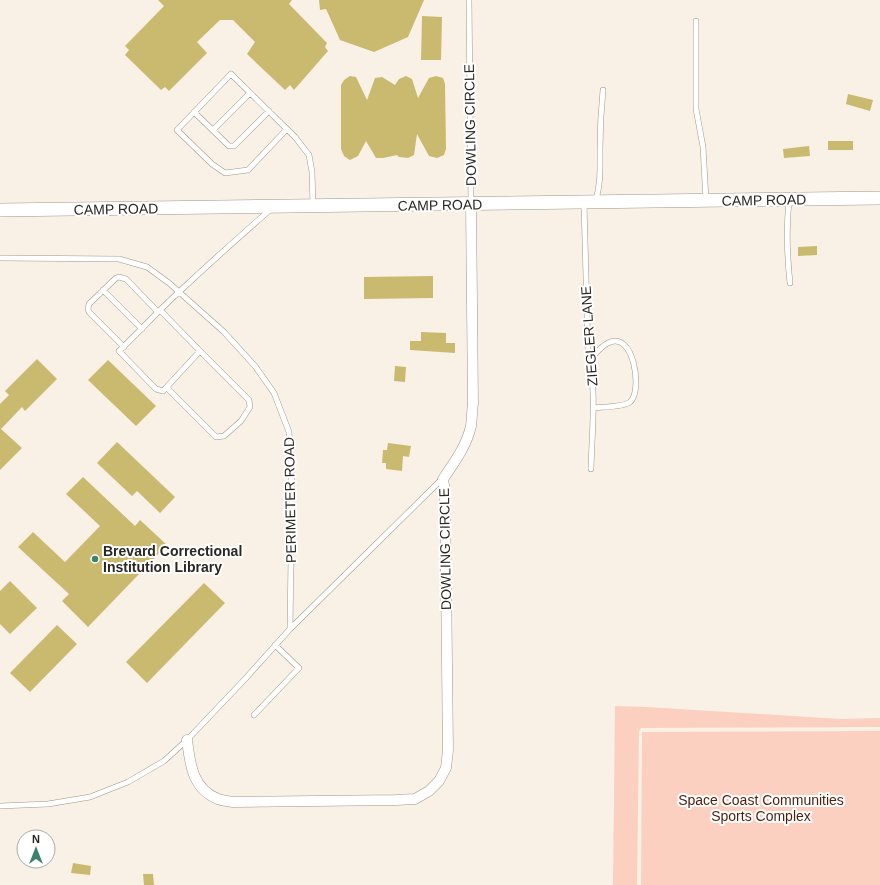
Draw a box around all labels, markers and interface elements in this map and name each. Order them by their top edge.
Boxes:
street label: DOWLING CIRCLE [461,64,479,186]
street label: CAMP ROAD [722,191,806,209]
street label: CAMP ROAD [398,196,482,214]
street label: CAMP ROAD [74,200,158,218]
street label: ZIEGLER LANE [578,285,600,387]
street label: PERIMETER ROAD [281,437,299,563]
street label: DOWLING CIRCLE [436,488,454,610]
place label: Brevard Correctional Institution Library [103,543,242,575]
marker: Brevard Correctional Institution Library [90,554,100,564]
park label: Space Coast Communities Sports Complex [678,792,844,824]
north arrow [16,829,56,869]
text: N [32,833,40,845]

